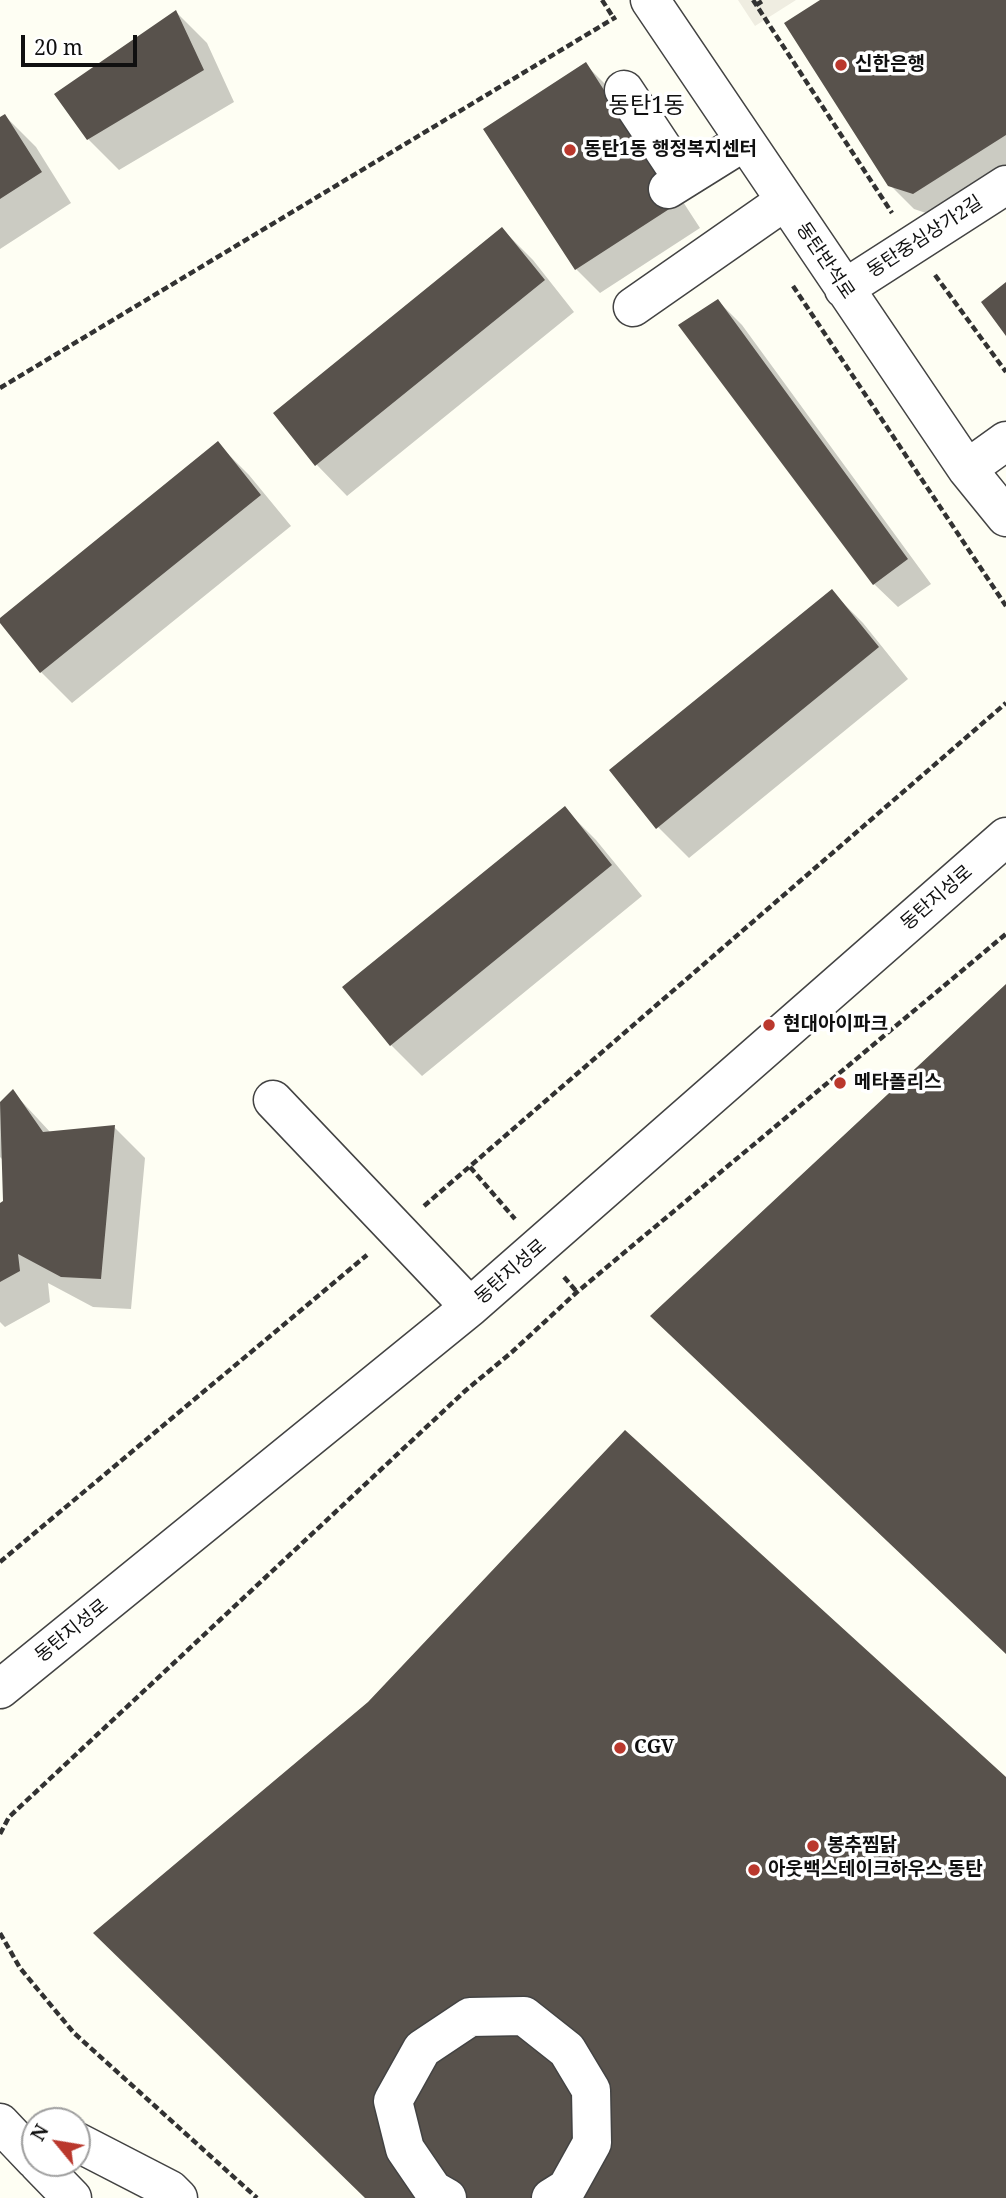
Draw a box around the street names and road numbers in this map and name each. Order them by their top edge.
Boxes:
street label: 동탄중심상가2길 [863,191,987,283]
street label: 동탄반석로 [791,218,859,304]
street label: 동탄지성로 [897,861,977,935]
street label: 동탄지성로 [471,1235,551,1309]
street label: 동탄지성로 [31,1595,113,1667]

